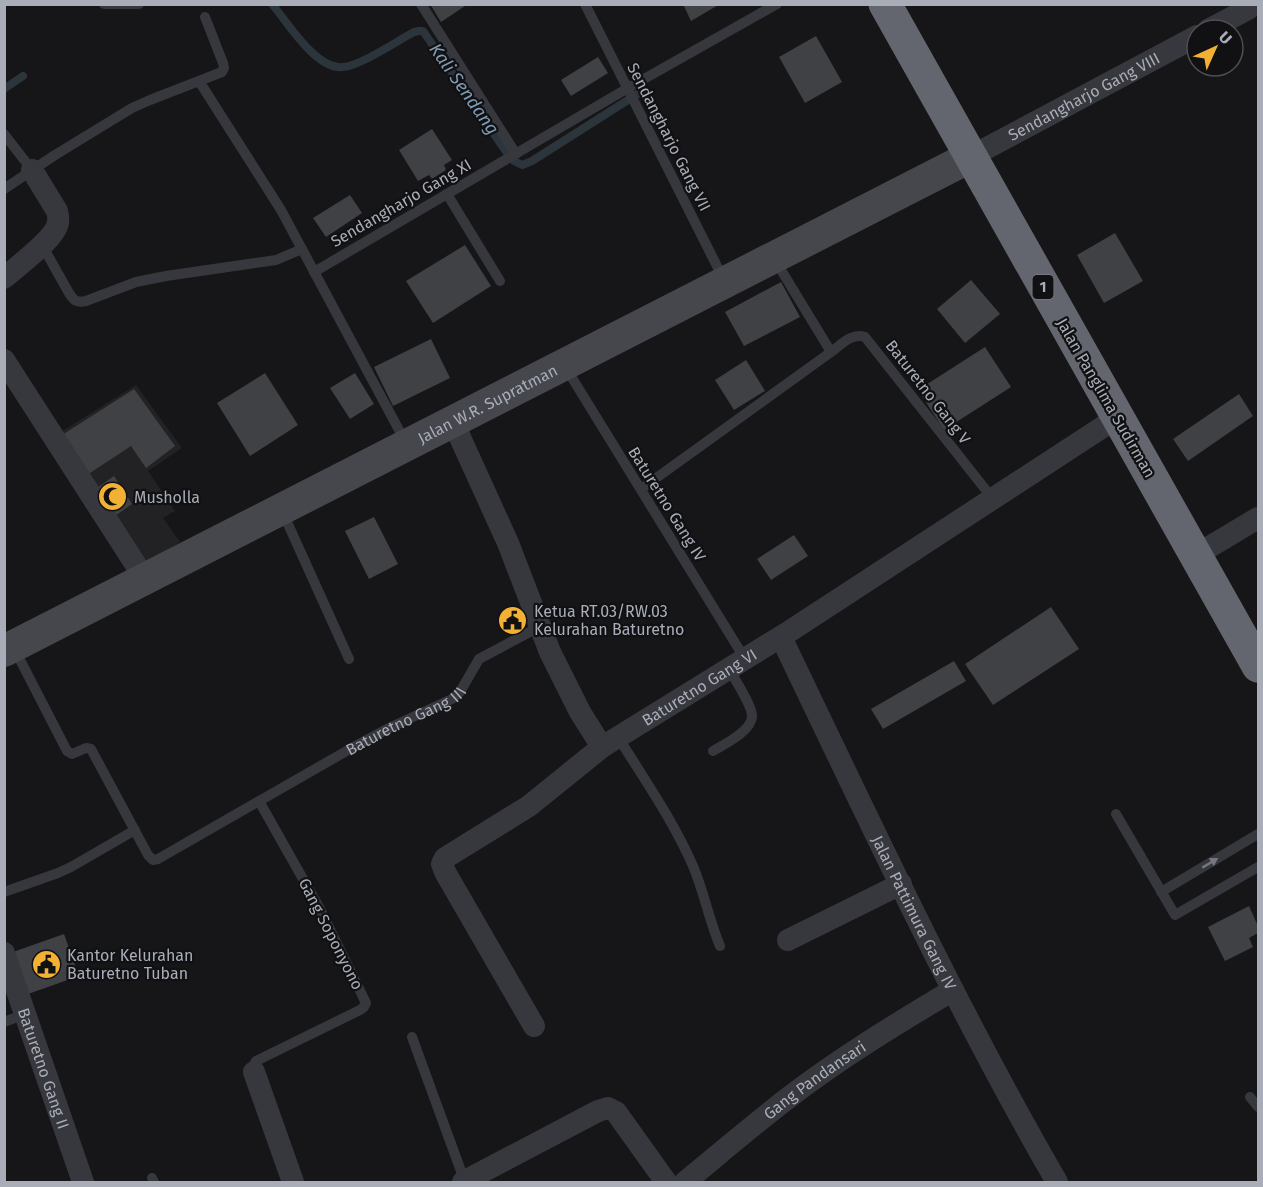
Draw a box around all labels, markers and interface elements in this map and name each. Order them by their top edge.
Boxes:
north arrow [1185,18,1245,78]
text: U [1215,27,1236,48]
water label: Kali Sendang [424,39,504,139]
street label: Sendangharjo Gang VIII [1005,48,1163,144]
street label: Sendangharjo Gang VII [623,60,715,214]
street label: Sendangharjo Gang XI [327,155,475,251]
road number: 1 [1032,275,1054,299]
street label: Jalan Panglima Sudirman [1052,315,1160,481]
street label: Baturetno Gang V [882,336,974,448]
street label: Jalan W.R. Supratman [414,360,560,447]
street label: Baturetno Gang IV [624,443,710,565]
mosque icon: Musholla [97,481,129,513]
place label: Musholla [134,488,200,507]
place label: Ketua RT.03/RW.03 Kelurahan Baturetno [534,602,684,639]
public building icon: Ketua RT.03/RW.03 Kelurahan Baturetno [497,604,529,636]
street label: Baturetno Gang VI [638,644,760,730]
street label: Baturetno Gang III [342,684,470,759]
street label: Jalan Pattimura Gang IV [868,832,961,993]
one-way arrow [1202,858,1219,868]
street label: Gang Soponyono [295,875,367,993]
place label: Kantor Kelurahan Baturetno Tuban [67,946,193,983]
public building icon: Kantor Kelurahan Baturetno Tuban [30,948,62,980]
street label: Baturetno Gang II [14,1005,73,1131]
street label: Gang Pandansari [759,1037,869,1123]

